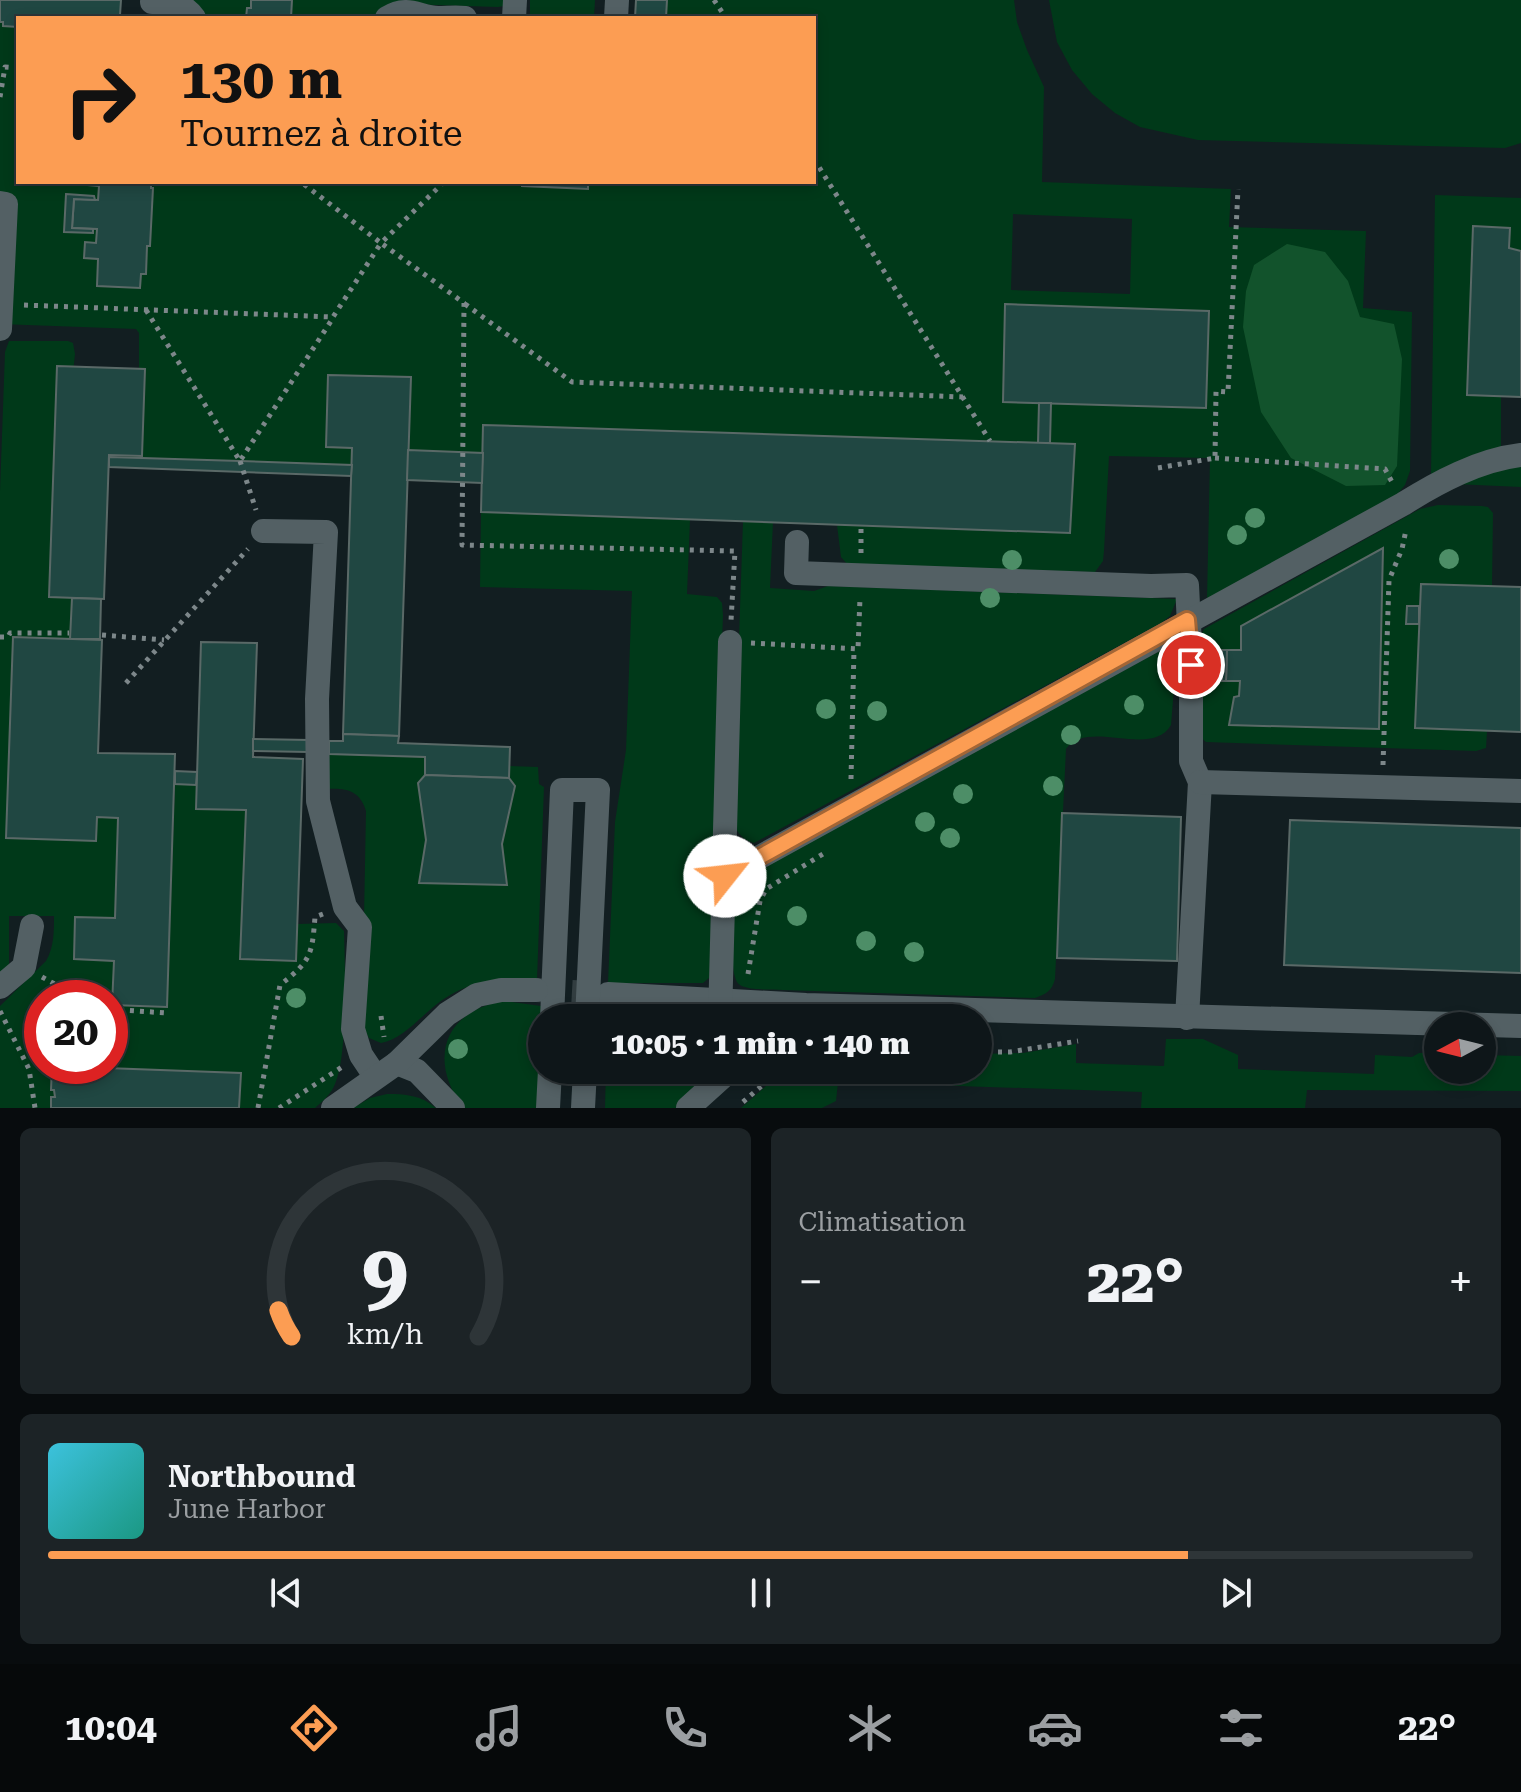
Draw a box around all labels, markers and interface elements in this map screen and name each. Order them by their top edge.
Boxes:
text: 130 m [180,46,342,112]
icon: right [48,48,152,152]
text: Tournez à droite [180,113,463,155]
pin [1157,631,1225,699]
icon: arrive [1169,643,1213,687]
position arrow [683,834,767,918]
speed limit sign: 20 [24,980,128,1084]
north arrow [1424,1012,1496,1084]
map controls [1424,1012,1496,1084]
text: 10:05 · 1 min · 140 m [610,1026,910,1061]
text: Climatisation [799,1207,966,1237]
text: 9 [362,1226,409,1323]
text: 22° [1087,1246,1184,1317]
text: − [799,1256,823,1308]
text: + [1448,1256,1473,1308]
text: km/h [347,1317,424,1351]
text: Northbound [168,1459,356,1494]
text: June Harbor [168,1494,326,1524]
icon: previous [264,1571,308,1615]
icon: pause [739,1571,783,1615]
icon: next [1214,1571,1258,1615]
icon: directions [286,1700,342,1756]
icon: music [471,1700,527,1756]
icon: phone [657,1700,713,1756]
icon: climate [842,1700,898,1756]
icon: car [1027,1700,1083,1756]
icon: filters [1213,1700,1269,1756]
text: 10:04 [65,1707,157,1749]
text: 22° [1398,1707,1456,1749]

